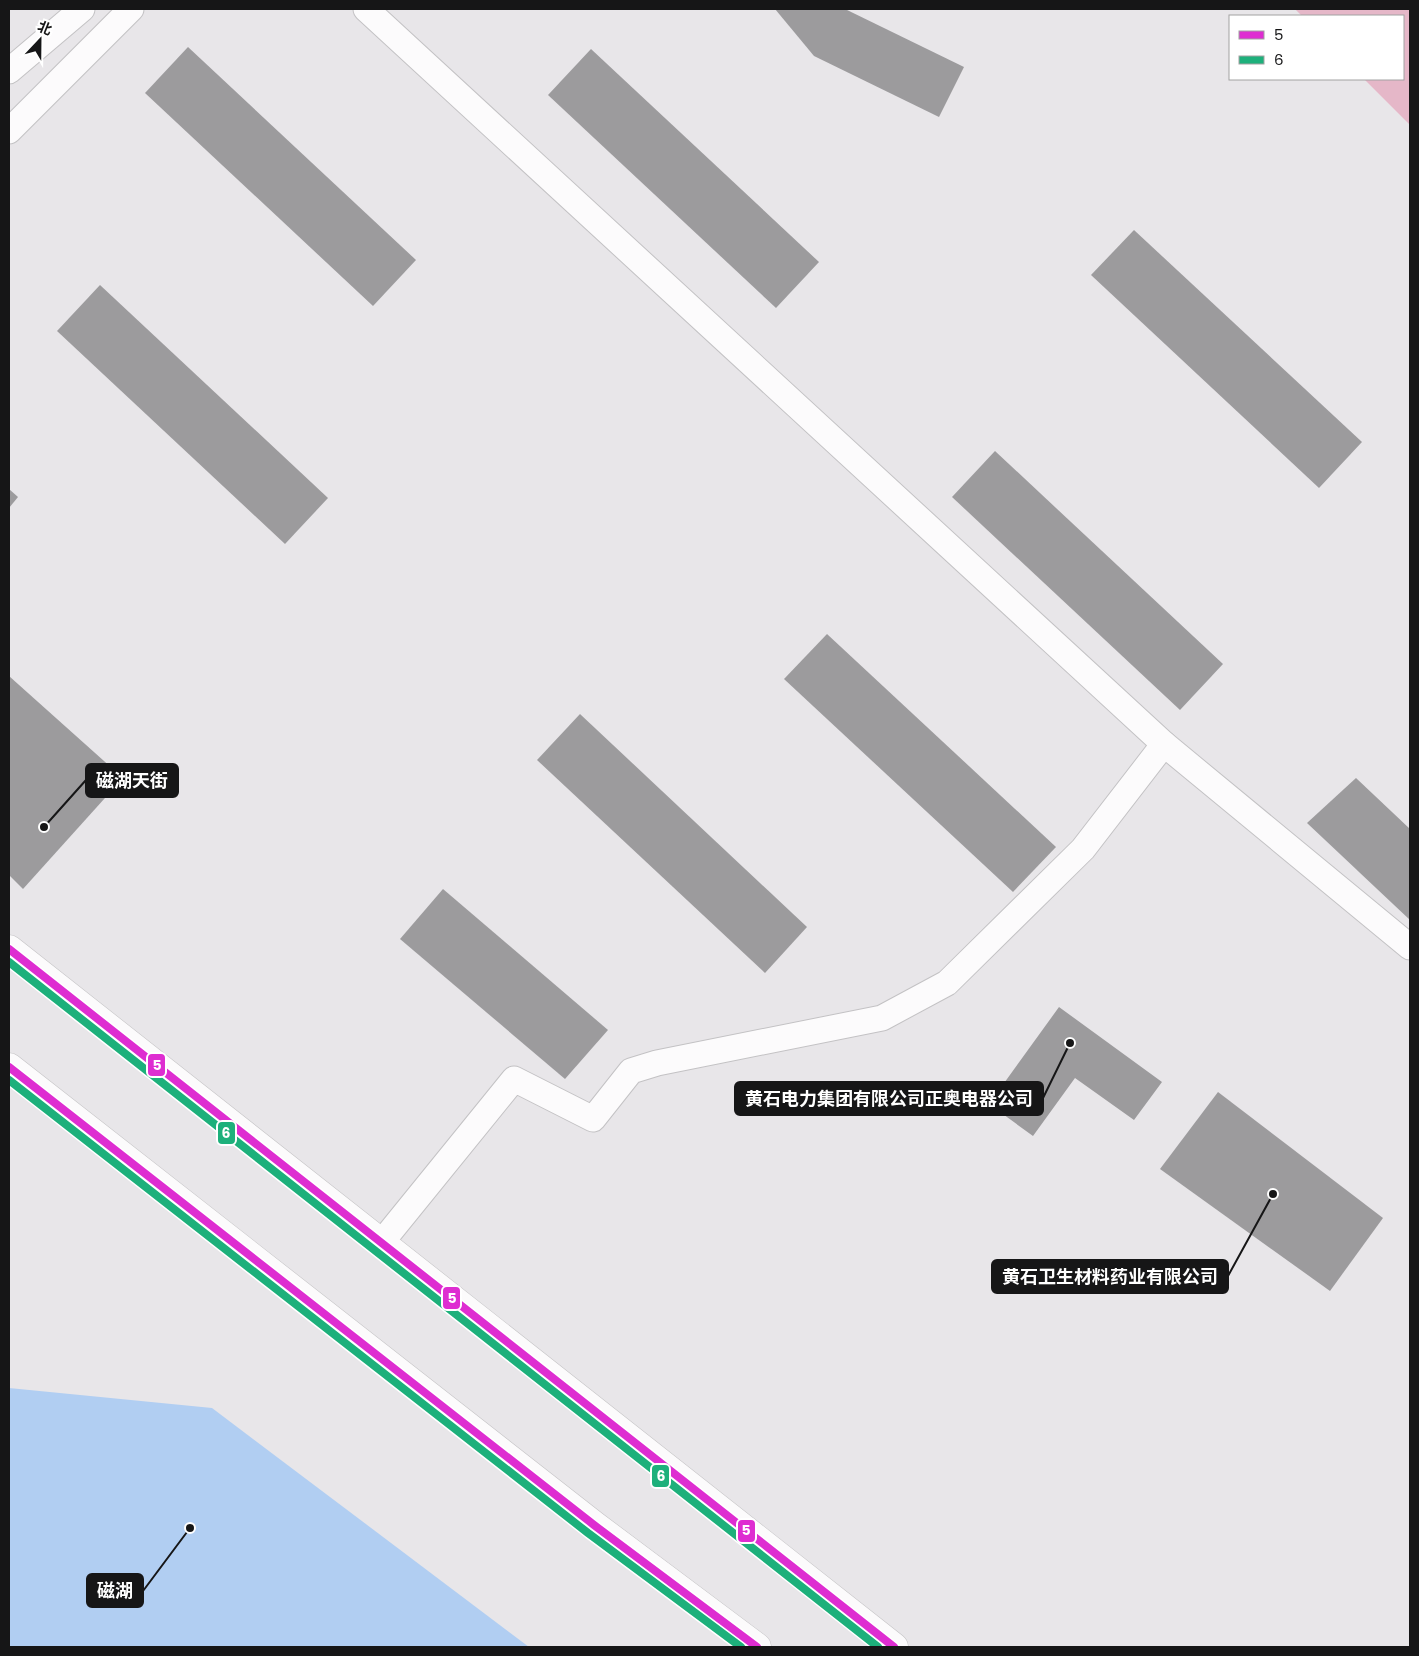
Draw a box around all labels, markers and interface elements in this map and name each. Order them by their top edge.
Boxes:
north arrow [15,15,65,65]
legend [1229,15,1404,80]
text: 北 [35,16,55,40]
text: 5 [1274,24,1283,45]
text: 6 [1274,49,1284,70]
callout: 磁湖天街 [86,764,178,797]
text: 磁湖天街 [96,768,168,793]
line badge: 5 [147,1053,166,1077]
text: 5 [152,1055,162,1075]
callout: 黄石电力集团有限公司正奥电器公司 [735,1082,1043,1115]
text: 黄石电力集团有限公司正奥电器公司 [745,1086,1033,1111]
line badge: 6 [217,1121,236,1145]
text: 6 [222,1123,231,1143]
callout: 黄石卫生材料药业有限公司 [992,1260,1228,1293]
text: 黄石卫生材料药业有限公司 [1002,1264,1218,1289]
line badge: 5 [442,1286,461,1310]
text: 5 [447,1288,457,1308]
line badge: 6 [651,1464,670,1488]
text: 6 [657,1466,666,1486]
line badge: 5 [737,1519,756,1543]
text: 5 [741,1520,751,1540]
callout: 磁湖 [87,1574,143,1607]
text: 磁湖 [97,1578,133,1603]

